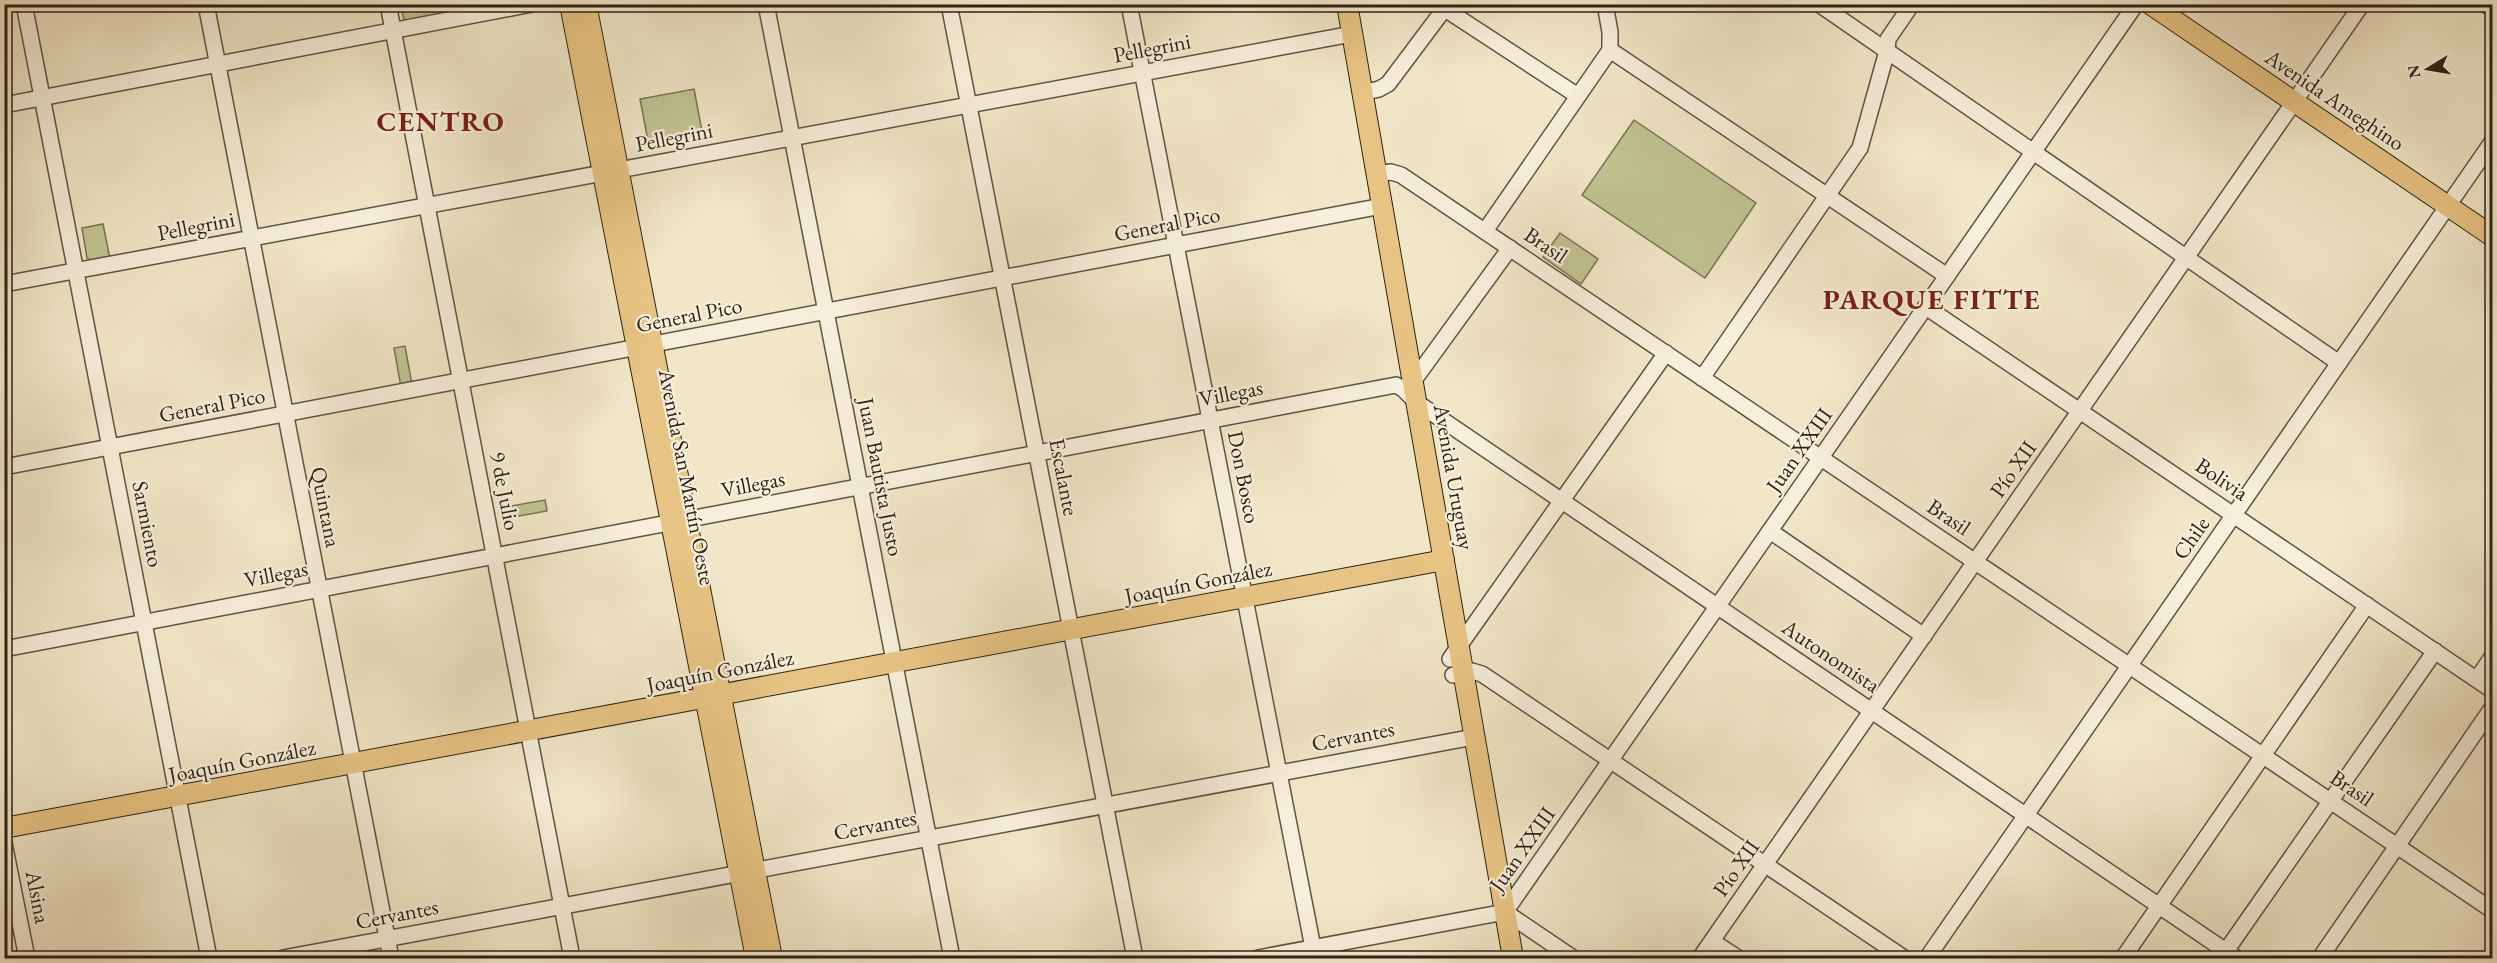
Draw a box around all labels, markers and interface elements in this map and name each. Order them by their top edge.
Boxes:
street label: Pellegrini [1111,26,1193,70]
north arrow [2398,39,2458,99]
street label: Avenida Ameghino [2259,42,2411,157]
text: N [2402,63,2425,80]
district label: CENTRO [377,103,505,139]
street label: Pellegrini [633,115,715,159]
street label: General Pico [1111,199,1223,248]
street label: Pellegrini [155,204,237,248]
street label: Brasil [1518,220,1574,270]
district label: PARQUE FITTE [1823,281,2041,317]
street label: General Pico [633,290,745,339]
street label: Avenida San Martín Oeste [652,366,722,588]
street label: Villegas [1197,373,1265,413]
street label: General Pico [156,380,268,429]
street label: Juan Bautista Justo [851,393,911,559]
street label: Avenida Uruguay [1427,401,1481,552]
street label: Juan XXIII [1758,401,1839,500]
street label: Don Bosco [1221,428,1267,526]
street label: Pío XII [1983,434,2043,503]
street label: Escalante [1042,436,1086,518]
street label: 9 de Julio [483,449,527,533]
street label: Bolivia [2190,451,2254,507]
street label: Quintana [304,464,348,550]
street label: Villegas [719,464,787,504]
street label: Sarmiento [125,479,171,570]
street label: Brasil [1921,492,1977,542]
street label: Chile [2166,510,2216,565]
street label: Joaquín González [1120,553,1275,611]
street label: Villegas [242,554,310,594]
street label: Autonomista [1775,612,1886,700]
street label: Joaquín González [642,642,797,700]
street label: Cervantes [1309,714,1397,758]
street label: Joaquín González [164,732,319,790]
street label: Brasil [2324,763,2380,813]
street label: Juan XXIII [1481,800,1562,899]
street label: Cervantes [831,803,919,847]
street label: Pío XII [1706,833,1766,902]
street label: Alsina [18,867,57,926]
street label: Cervantes [353,892,441,936]

